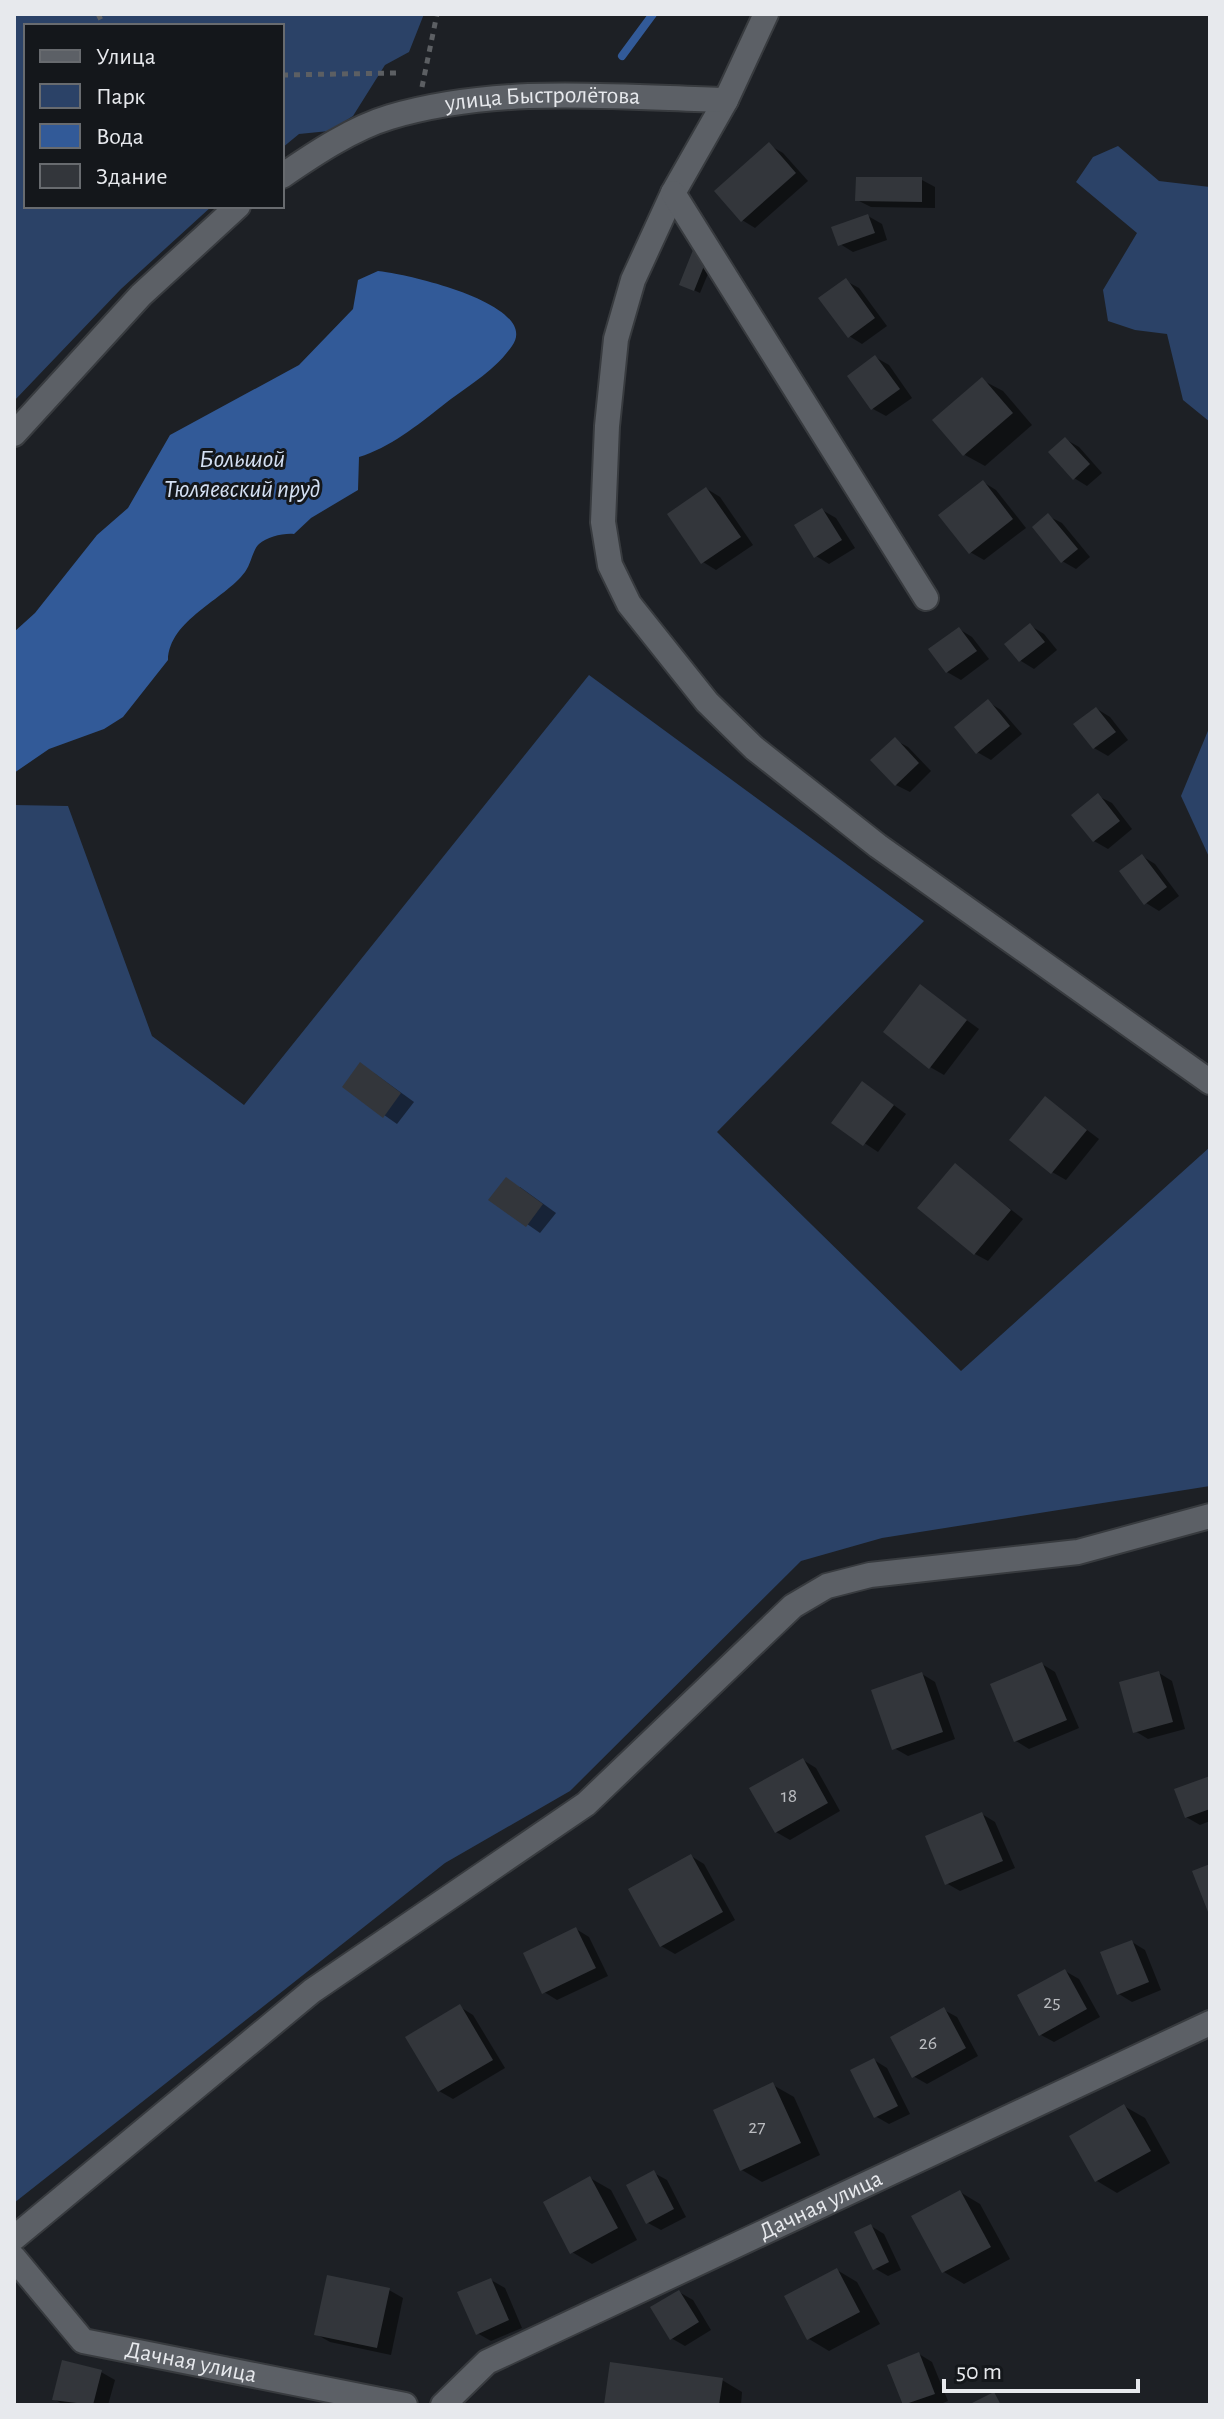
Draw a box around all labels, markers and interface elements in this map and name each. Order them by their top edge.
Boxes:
legend [24,24,284,208]
text: Улица [96,45,156,69]
street label: улица Быстролётова [442,83,641,116]
text: Парк [96,85,145,109]
text: Вода [96,125,144,149]
text: Здание [96,165,167,189]
water label: Большой Тюляевский пруд [164,446,320,502]
house number: 18 [781,1786,797,1806]
house number: 25 [1043,1992,1061,2012]
house number: 26 [919,2033,937,2053]
house number: 27 [748,2117,766,2137]
street label: Дачная улица [755,2166,886,2245]
street label: Дачная улица [123,2338,259,2387]
scale bar [944,2343,1138,2393]
text: 50 m [956,2360,1002,2384]

